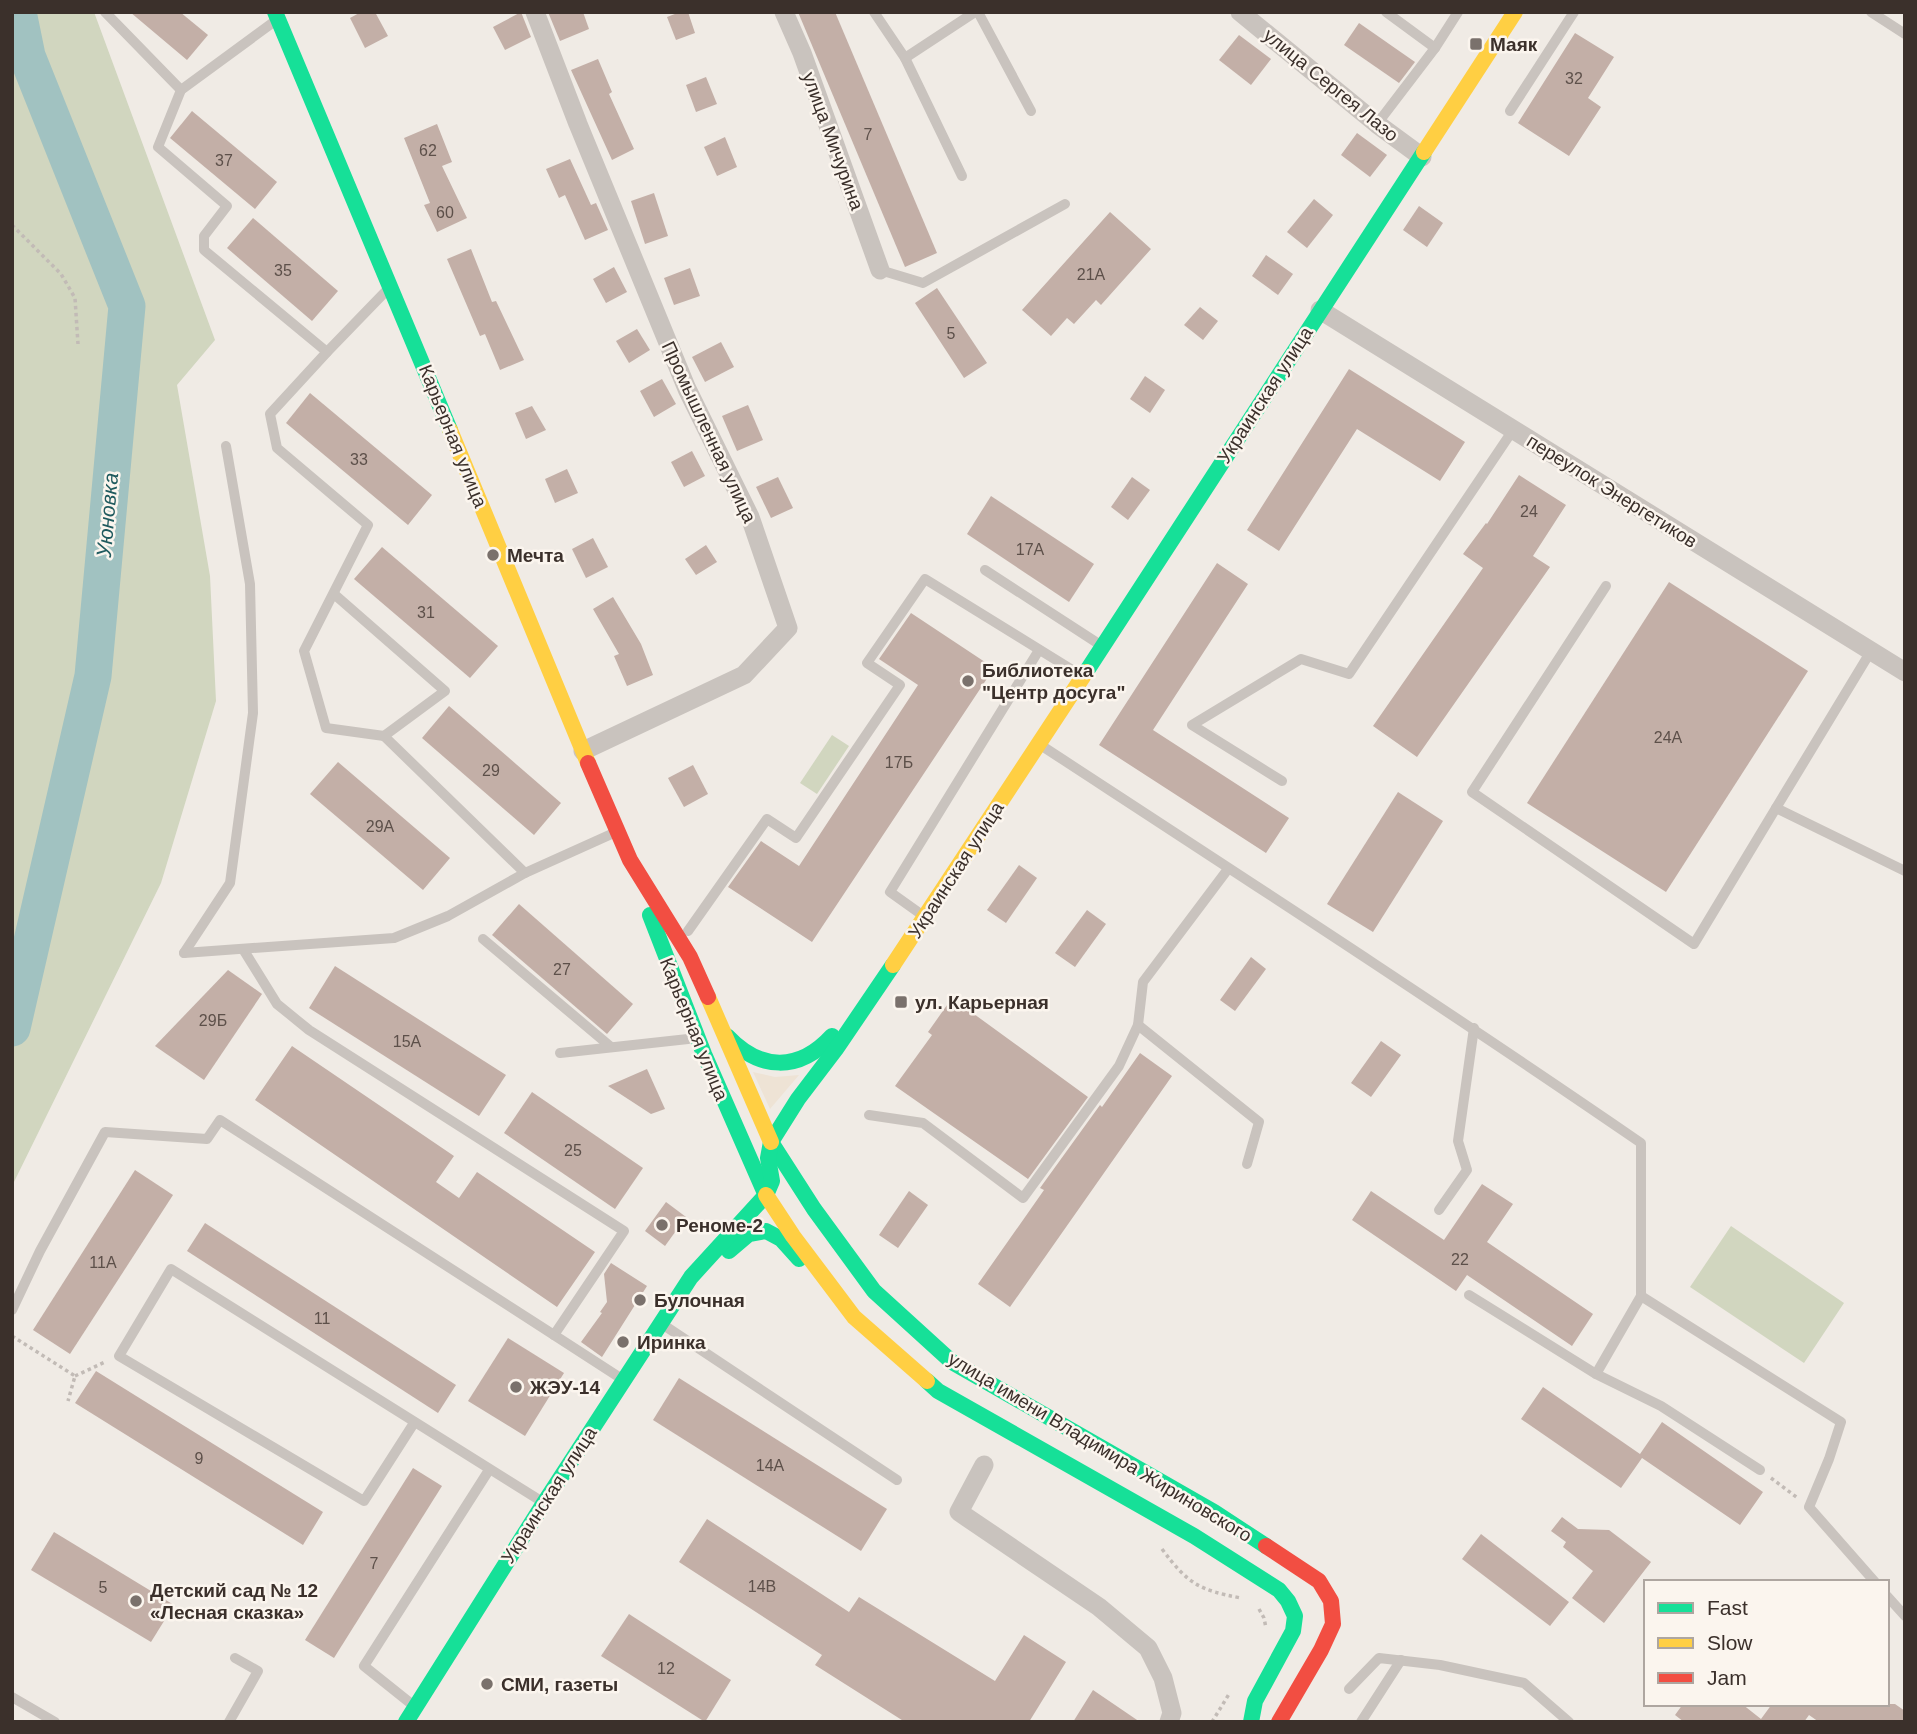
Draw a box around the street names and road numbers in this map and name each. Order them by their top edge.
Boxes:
street label: улица Сергея Лазо [1260,24,1402,146]
street label: улица Мичурина [798,69,868,213]
street label: Украинская улица [1213,323,1317,467]
street label: Промышленная улица [658,338,760,526]
street label: Карьерная улица [415,362,491,511]
street label: переулок Энергетиков [1523,430,1701,552]
street label: Украинская улица [904,798,1008,942]
street label: Карьерная улица [656,955,732,1104]
street label: улица имени Владимира Жириновского [945,1348,1255,1546]
street label: Украинская улица [497,1423,601,1567]

